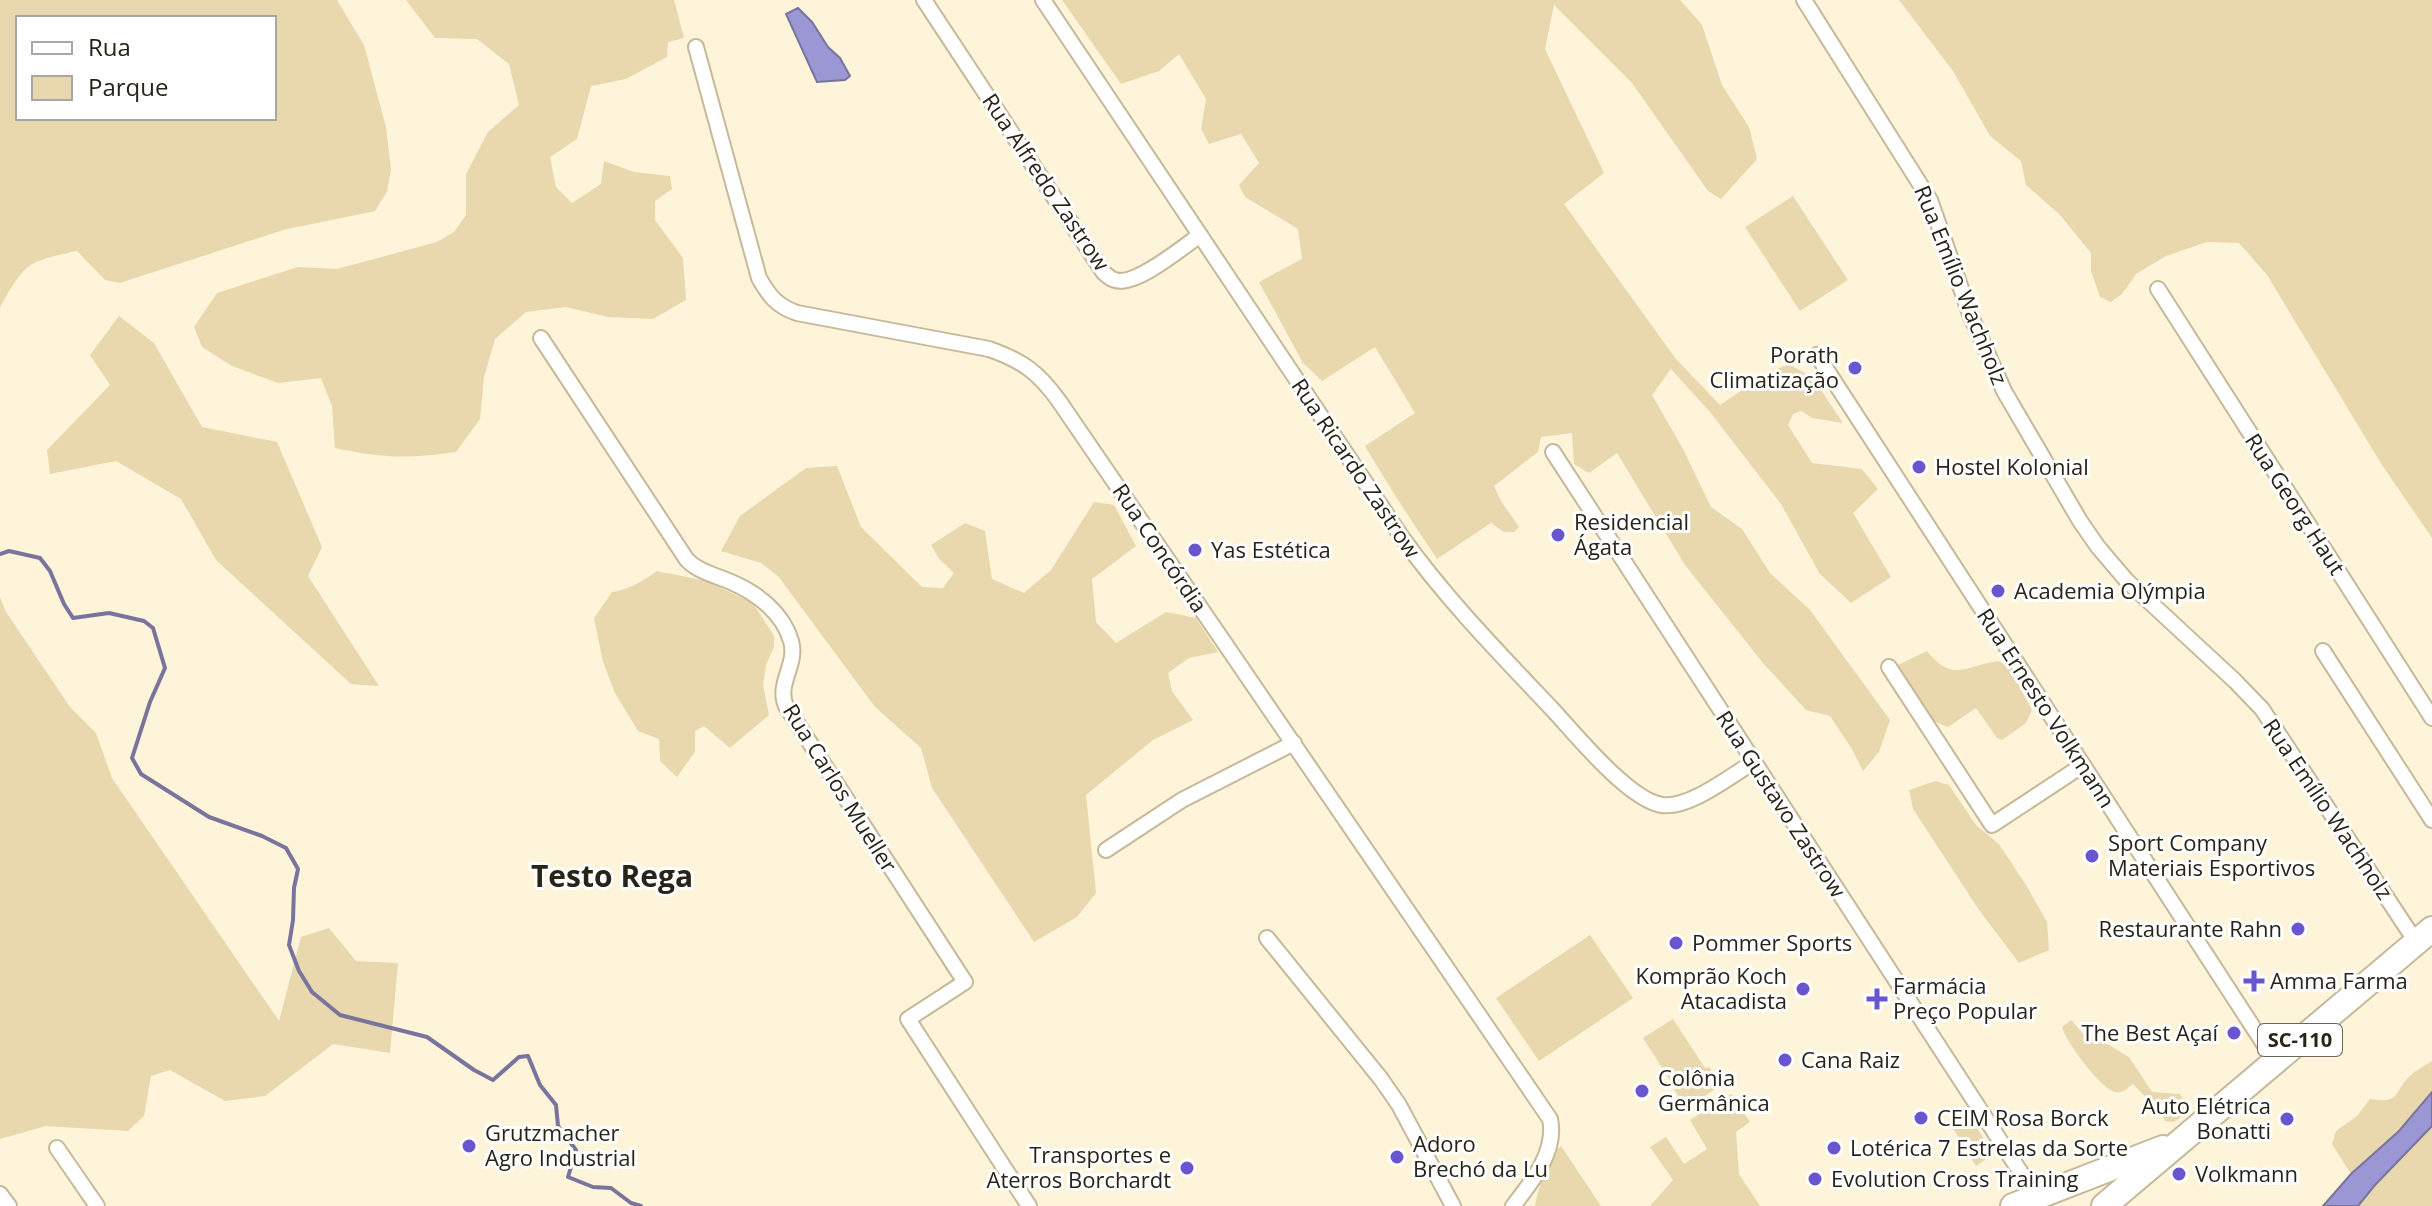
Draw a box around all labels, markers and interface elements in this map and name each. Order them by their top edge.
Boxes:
legend [16,16,276,120]
text: Rua [88,30,131,63]
text: Parque [88,70,168,103]
street label: Rua Alfredo Zastrow [976,87,1117,276]
street label: Rua Emílio Wachholz [1908,181,2016,389]
place label: Porath Climatização [1710,339,1839,394]
marker: Porath Climatização [1846,359,1864,377]
street label: Rua Ricardo Zastrow [1285,372,1428,563]
street label: Rua Georg Haut [2239,427,2353,580]
place label: Hostel Kolonial [1935,451,2089,481]
marker: Hostel Kolonial [1910,458,1928,476]
street label: Rua Concórdia [1107,477,1215,618]
place label: Residencial Ágata [1574,506,1689,561]
marker: Residencial Ágata [1549,526,1567,544]
place label: Yas Estética [1211,534,1331,564]
marker: Yas Estética [1186,541,1204,559]
place label: Academia Olýmpia [2014,575,2206,605]
marker: Academia Olýmpia [1989,582,2007,600]
street label: Rua Ernesto Volkmann [1971,602,2123,813]
street label: Rua Carlos Mueller [777,698,905,877]
street label: Rua Gustavo Zastrow [1710,704,1854,903]
street label: Rua Emílio Wachholz [2257,712,2401,905]
place label: Sport Company Materiais Esportivos [2108,827,2315,882]
marker: Sport Company Materiais Esportivos [2083,847,2101,865]
district label: Testo Rega [531,855,693,896]
place label: Restaurante Rahn [2099,913,2282,943]
marker: Restaurante Rahn [2289,920,2307,938]
place label: Pommer Sports [1692,927,1852,957]
marker: Pommer Sports [1667,934,1685,952]
place label: Komprão Koch Atacadista [1636,960,1787,1015]
place label: Amma Farma [2270,965,2408,995]
place label: Farmácia Preço Popular [1893,970,2037,1025]
marker: Amma Farma [2245,972,2263,990]
marker: Komprão Koch Atacadista [1794,980,1812,998]
marker: Farmácia Preço Popular [1868,990,1886,1008]
place label: The Best Açaí [2081,1017,2218,1047]
marker: The Best Açaí [2225,1024,2243,1042]
road number: SC-110 [2258,1024,2342,1056]
place label: Cana Raiz [1801,1044,1900,1074]
marker: Cana Raiz [1776,1051,1794,1069]
place label: Colônia Germânica [1658,1062,1770,1117]
marker: Colônia Germânica [1633,1082,1651,1100]
place label: Auto Elétrica Bonatti [2142,1090,2271,1145]
place label: CEIM Rosa Borck [1937,1102,2109,1132]
marker: CEIM Rosa Borck [1912,1109,1930,1127]
marker: Auto Elétrica Bonatti [2278,1110,2296,1128]
place label: Grutzmacher Agro Industrial [485,1117,636,1172]
place label: Adoro Brechó da Lu [1413,1128,1548,1183]
place label: Lotérica 7 Estrelas da Sorte [1850,1132,2128,1162]
marker: Grutzmacher Agro Industrial [460,1137,478,1155]
place label: Transportes e Aterros Borchardt [986,1139,1171,1194]
marker: Lotérica 7 Estrelas da Sorte [1825,1139,1843,1157]
marker: Adoro Brechó da Lu [1388,1148,1406,1166]
place label: Volkmann [2195,1158,2298,1188]
marker: Transportes e Aterros Borchardt [1178,1159,1196,1177]
place label: Evolution Cross Training [1831,1163,2079,1193]
marker: Volkmann [2170,1165,2188,1183]
marker: Evolution Cross Training [1806,1170,1824,1188]

